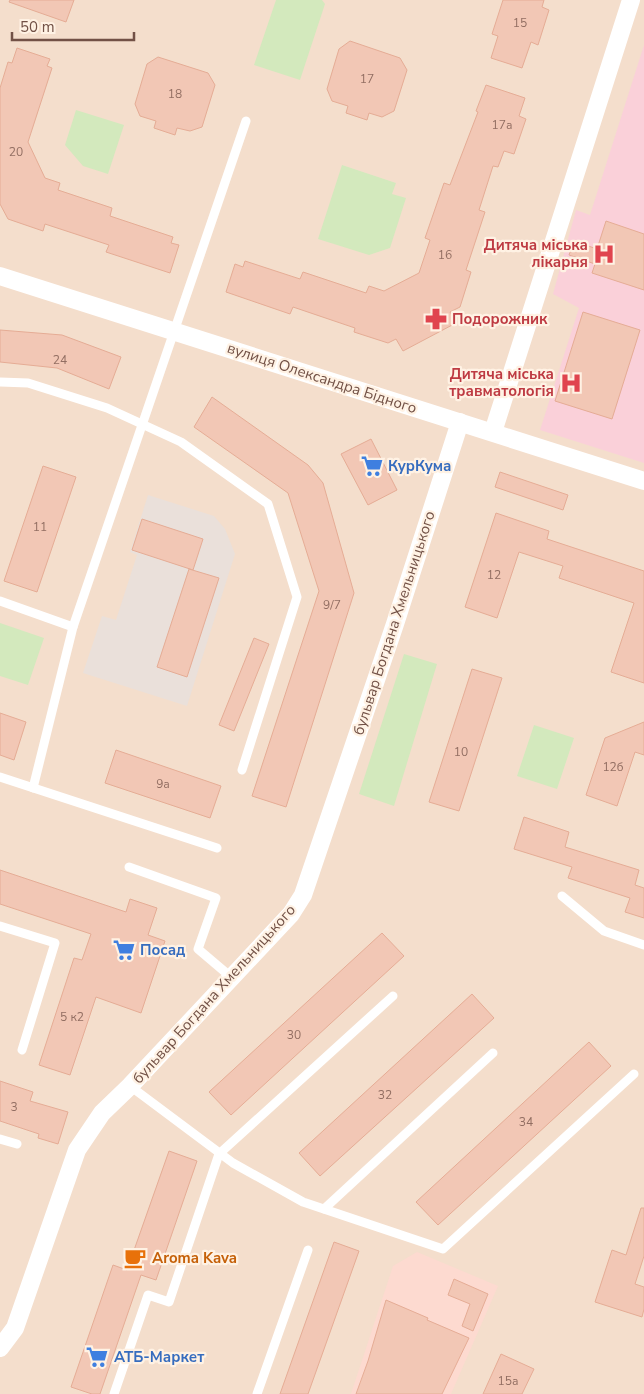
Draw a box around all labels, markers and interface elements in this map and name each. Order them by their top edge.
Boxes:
scale bar [12,10,135,42]
house number: 15 [513,15,527,31]
text: 50 m [20,17,55,37]
house number: 17 [360,71,374,87]
house number: 18 [168,86,182,102]
house number: 17а [492,117,512,133]
house number: 20 [9,144,23,160]
place label: Дитяча міська лікарня [484,235,588,272]
hospital icon: Дитяча міська лікарня [591,241,617,267]
house number: 16 [438,247,452,263]
pharmacy icon: Подорожник [423,306,449,332]
place label: Подорожник [452,309,548,329]
street label: вулиця Олександра Бідного [225,338,419,418]
house number: 24 [53,352,67,368]
place label: Дитяча міська травматологія [449,364,554,401]
hospital icon: Дитяча міська травматологія [558,370,584,396]
supermarket icon: КурКума [359,453,385,479]
place label: КурКума [388,456,452,476]
street label: бульвар Богдана Хмельницького [348,508,440,738]
house number: 11 [33,519,47,535]
house number: 12 [487,567,501,583]
house number: 9/7 [323,597,341,613]
house number: 10 [454,744,468,760]
house number: 12б [602,759,624,775]
house number: 9а [156,776,170,792]
street label: бульвар Богдана Хмельницького [128,900,300,1088]
supermarket icon: Посад [111,937,137,963]
place label: Посад [140,940,185,960]
house number: 5 к2 [60,1009,84,1025]
house number: 30 [287,1027,301,1043]
house number: 32 [378,1087,392,1103]
house number: 3 [10,1099,18,1115]
house number: 34 [519,1114,533,1130]
cafe icon: Aroma Kava [122,1245,148,1271]
place label: Aroma Kava [152,1248,237,1268]
supermarket icon: АТБ-Маркет [84,1344,110,1370]
place label: АТБ-Маркет [114,1347,204,1367]
house number: 15а [498,1373,518,1389]

